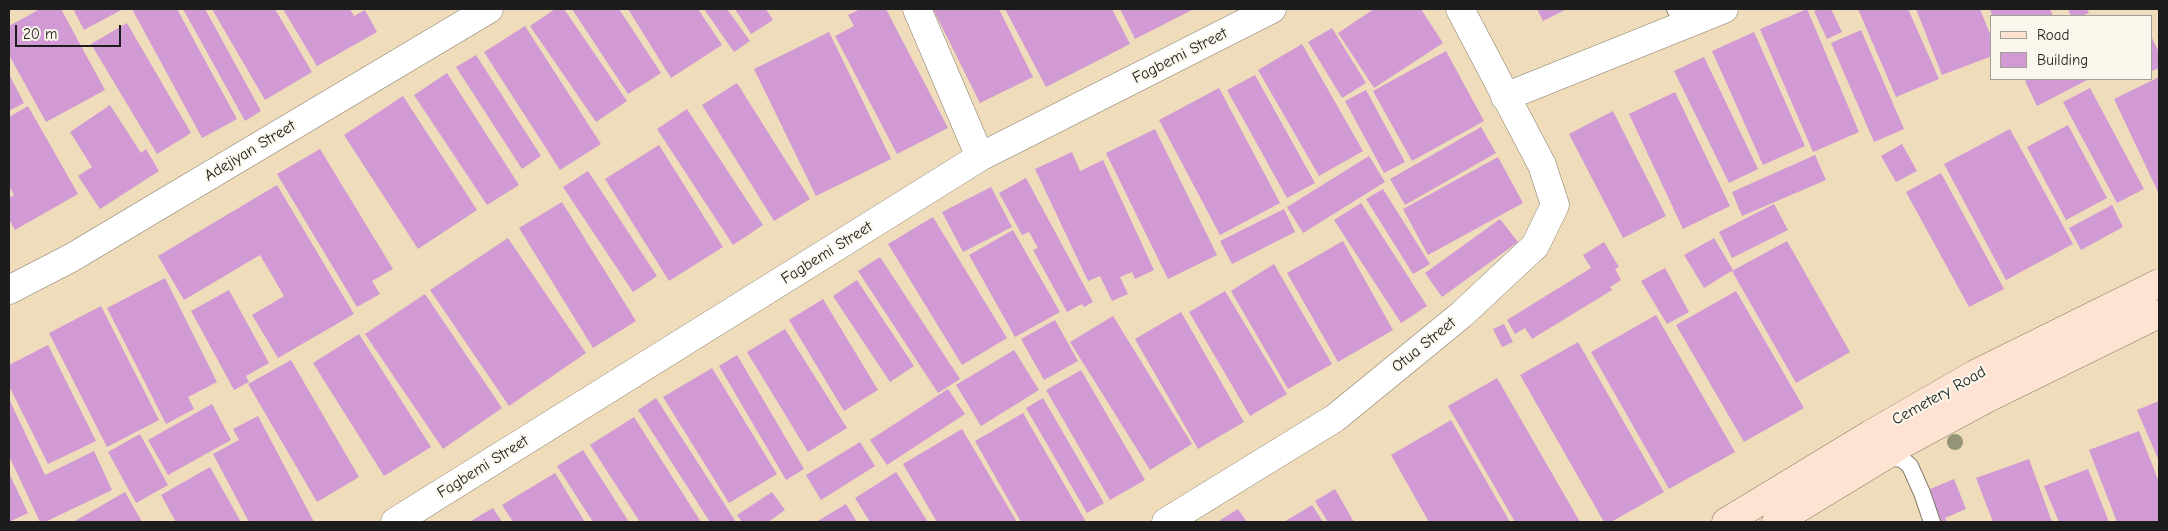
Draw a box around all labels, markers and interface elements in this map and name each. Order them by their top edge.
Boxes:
scale bar [18,15,124,47]
legend [1990,15,2153,80]
street label: Fagbemi Street [1129,24,1231,88]
text: 20 m [23,25,57,43]
text: Road [2037,26,2069,44]
text: Building [2037,51,2088,69]
street label: Adejiyan Street [201,116,299,186]
street label: Fagbemi Street [778,217,876,289]
street label: Otua Street [1388,313,1460,377]
street label: Cemetery Road [1889,362,1989,430]
street label: Fagbemi Street [434,431,532,503]

